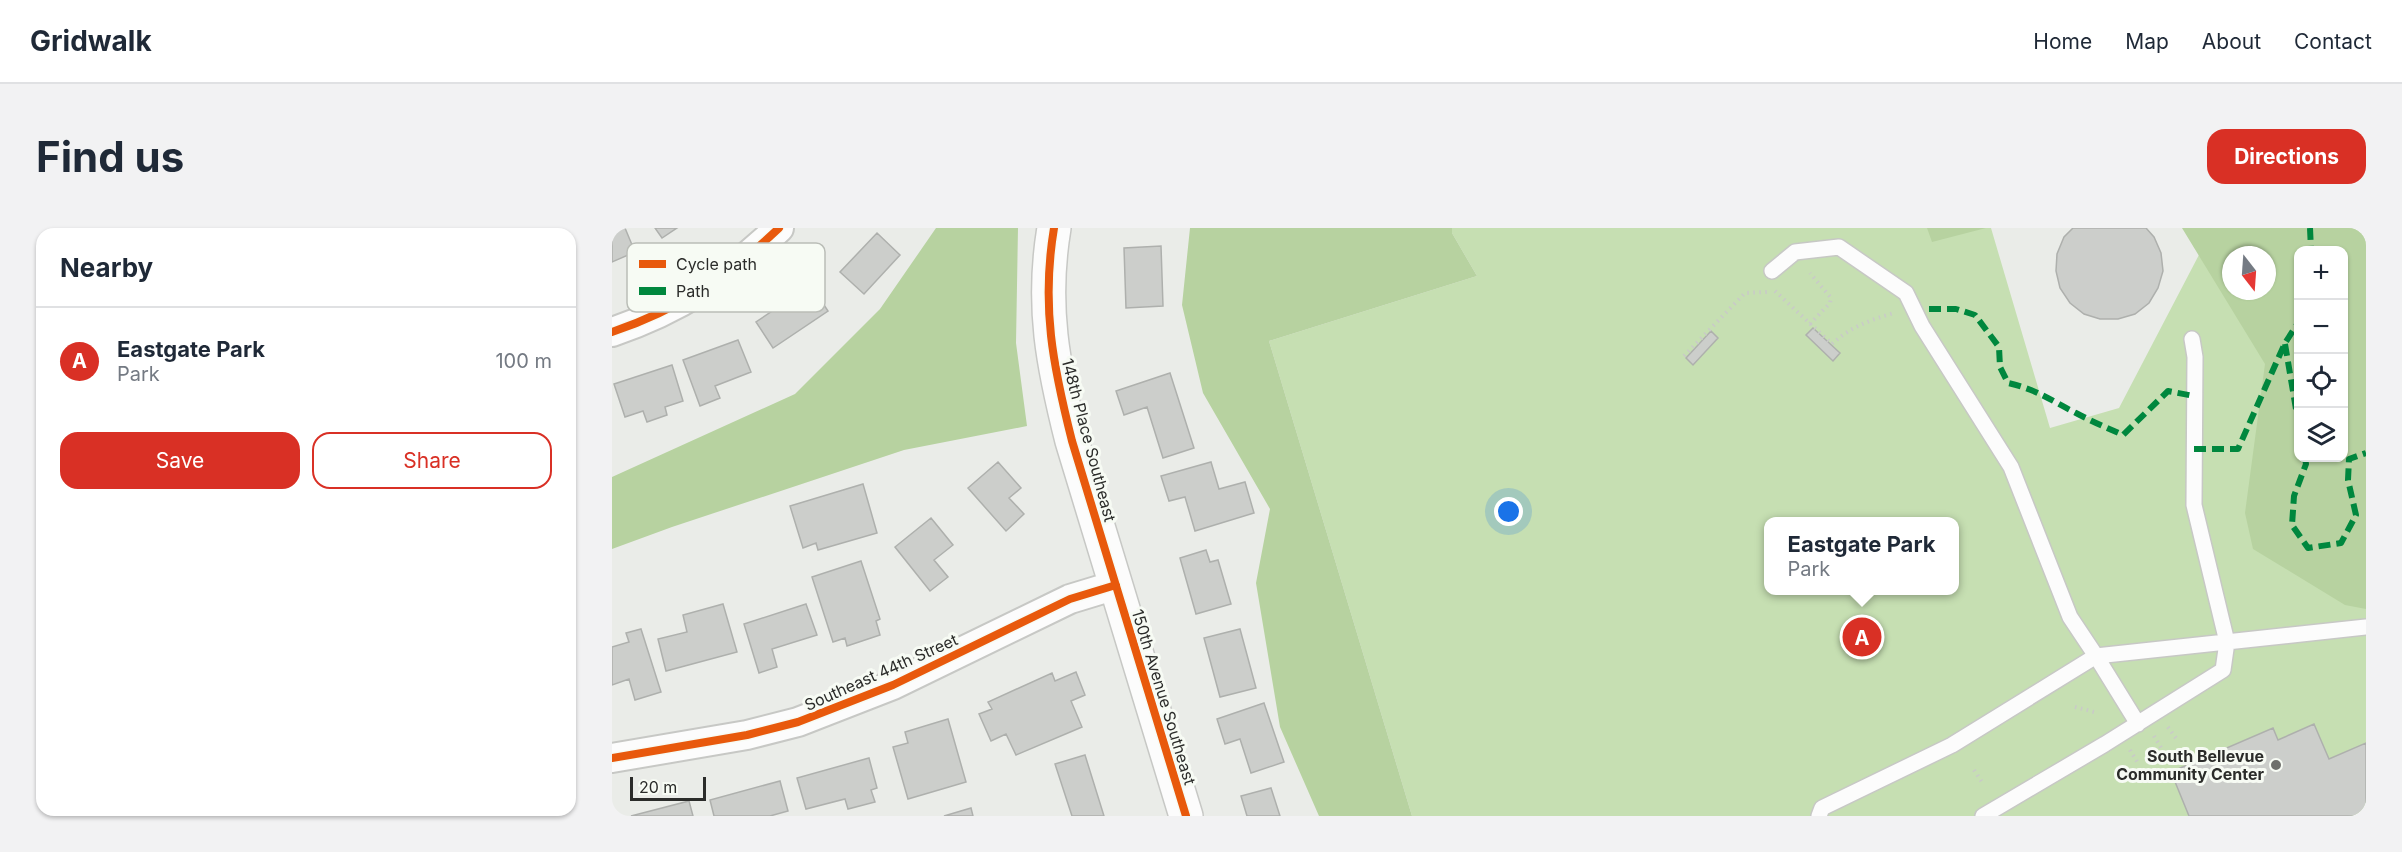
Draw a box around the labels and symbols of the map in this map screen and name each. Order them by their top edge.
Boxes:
legend [627,243,825,312]
north arrow [2222,246,2276,300]
text: Cycle path [676,254,757,274]
text: Path [676,281,710,301]
street label: 148th Place Southeast [1058,356,1120,524]
your location [1494,497,1523,526]
street label: 150th Avenue Southeast [1128,607,1200,787]
pin: A [1842,614,1882,660]
street label: Southeast 44th Street [801,629,961,715]
place label: South Bellevue Community Center [2116,746,2264,784]
marker: South Bellevue Community Center [2269,758,2283,772]
scale bar [630,774,706,802]

